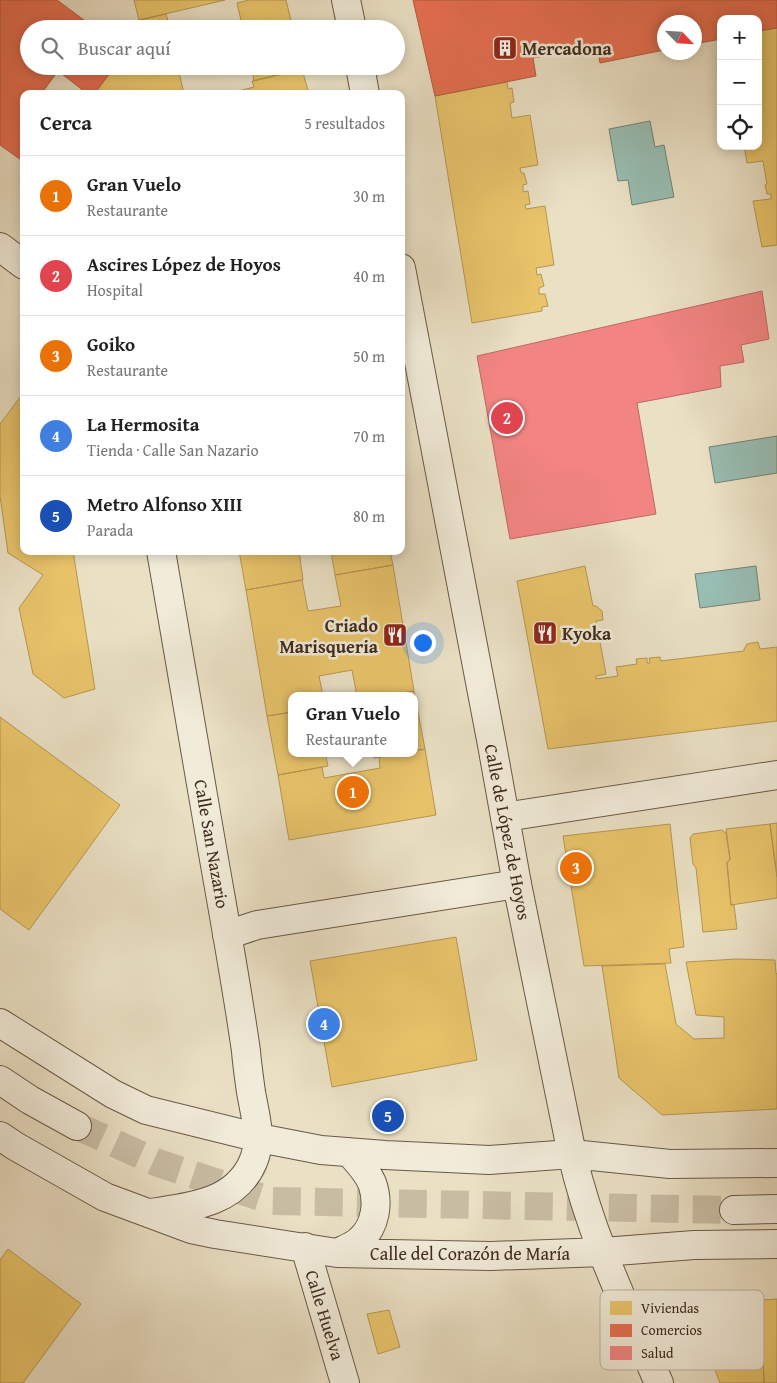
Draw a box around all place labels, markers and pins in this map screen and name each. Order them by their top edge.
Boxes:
building icon: Mercadona [492,35,518,61]
place label: Mercadona [522,35,612,62]
pin: 2 [491,399,523,437]
place label: Criado Marisqueria [279,612,379,660]
restaurant icon: Kyoka [532,620,558,646]
place label: Kyoka [562,620,612,647]
restaurant icon: Criado Marisqueria [382,622,408,648]
pin: 1 [337,773,369,811]
pin: 3 [560,849,592,887]
pin: 4 [308,1005,340,1043]
pin: 5 [372,1097,404,1135]

